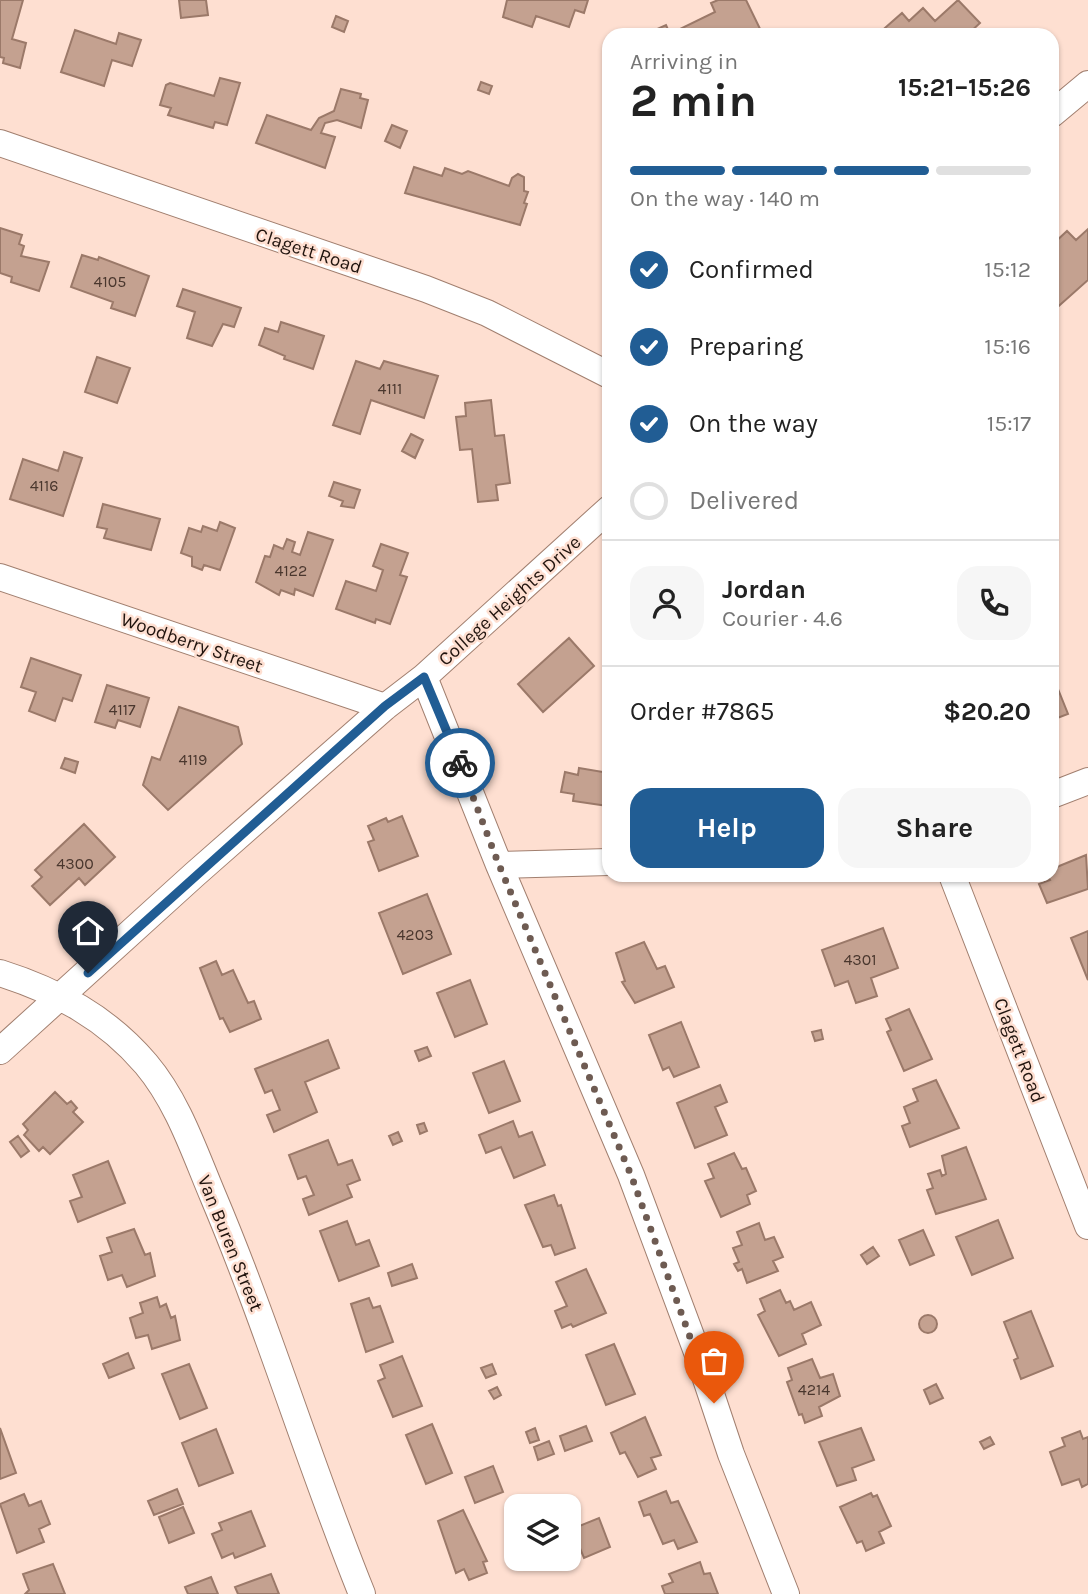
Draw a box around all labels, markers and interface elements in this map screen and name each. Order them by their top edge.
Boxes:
text: Arriving in [630,48,738,75]
text: 15:21–15:26 [898,72,1031,103]
text: 2 min [630,74,757,128]
text: On the way · 140 m [630,185,820,212]
street label: Clagett Road [253,223,365,278]
icon: check [630,251,668,289]
text: Confirmed [689,254,814,285]
text: 15:12 [984,256,1031,283]
house number: 4105 [94,272,126,291]
icon: check [630,328,668,366]
text: Preparing [689,331,803,362]
text: 15:16 [984,333,1031,360]
house number: 4111 [378,379,402,398]
icon: check [630,405,668,443]
text: On the way [689,408,818,439]
text: 15:17 [987,410,1031,437]
house number: 4116 [30,476,58,495]
text: Delivered [689,485,799,516]
street label: College Heights Drive [434,531,585,670]
house number: 4122 [275,561,307,580]
button: person [630,566,704,640]
button: phone [957,566,1031,640]
text: Jordan [722,574,806,605]
text: Courier · 4.6 [722,605,843,632]
street label: Woodberry Street [118,608,266,678]
text: Order #7865 [630,696,775,727]
text: $20.20 [943,696,1031,727]
house number: 4117 [108,700,136,719]
courier [425,728,495,798]
icon: bike [441,744,479,782]
house number: 4119 [179,750,207,769]
button: Help [630,788,824,868]
button: Share [838,788,1031,868]
house number: 4300 [56,854,94,873]
pin [58,901,118,973]
icon: home [69,912,107,950]
house number: 4203 [396,925,434,944]
house number: 4301 [843,950,877,969]
street label: Clagett Road [989,995,1049,1106]
street label: Van Buren Street [193,1172,267,1315]
pin [684,1331,744,1403]
icon: bag [695,1342,733,1380]
house number: 4214 [798,1380,830,1399]
map controls [504,1494,581,1571]
button: layers [504,1494,581,1571]

